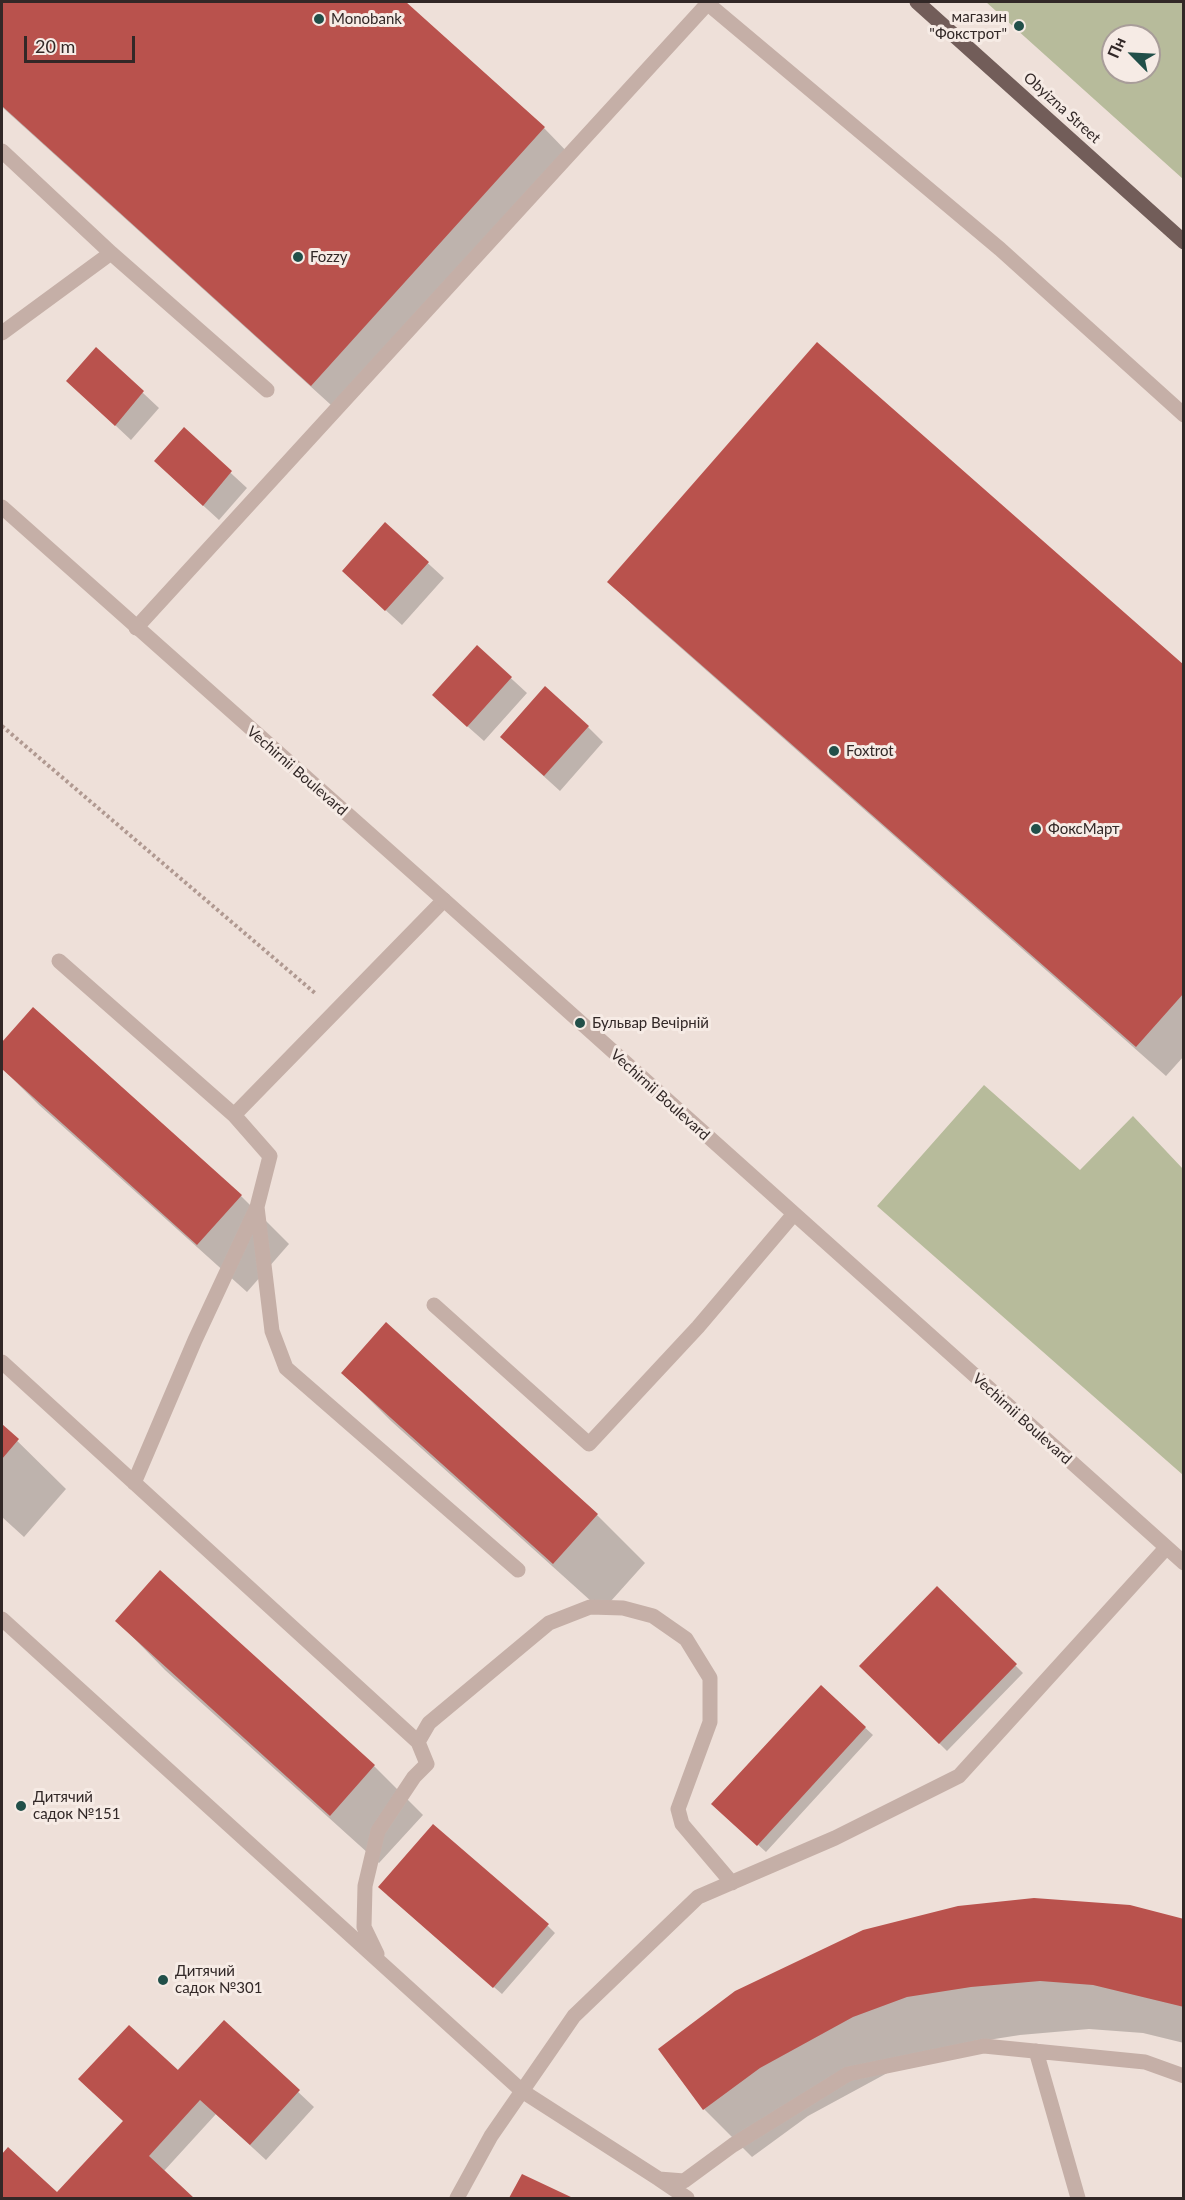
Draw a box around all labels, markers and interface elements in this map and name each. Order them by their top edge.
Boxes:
place label: магазин "Фокстрот" [929,8,1007,43]
place label: Monobank [331,10,402,28]
marker: Monobank [312,12,326,26]
marker: магазин "Фокстрот" [1012,19,1026,33]
scale bar [27,24,138,62]
north arrow [1101,24,1161,84]
text: Пн [1103,34,1129,61]
text: 20 m [35,35,75,57]
street label: Obyizna Street [1020,69,1104,147]
place label: Fozzy [310,248,347,266]
marker: Fozzy [291,250,305,264]
street label: Vechirnii Boulevard [243,722,351,820]
place label: Foxtrot [846,742,894,760]
marker: Foxtrot [827,744,841,758]
place label: ФоксМарт [1048,820,1120,838]
marker: ФоксМарт [1029,822,1043,836]
place label: Бульвар Вечірній [592,1014,709,1032]
marker: Бульвар Вечірній [573,1016,587,1030]
street label: Vechirnii Boulevard [607,1046,713,1144]
street label: Vechirnii Boulevard [969,1370,1075,1468]
place label: Дитячий садок №151 [33,1788,120,1823]
marker: Дитячий садок №151 [14,1799,28,1813]
place label: Дитячий садок №301 [175,1962,262,1997]
marker: Дитячий садок №301 [156,1973,170,1987]

